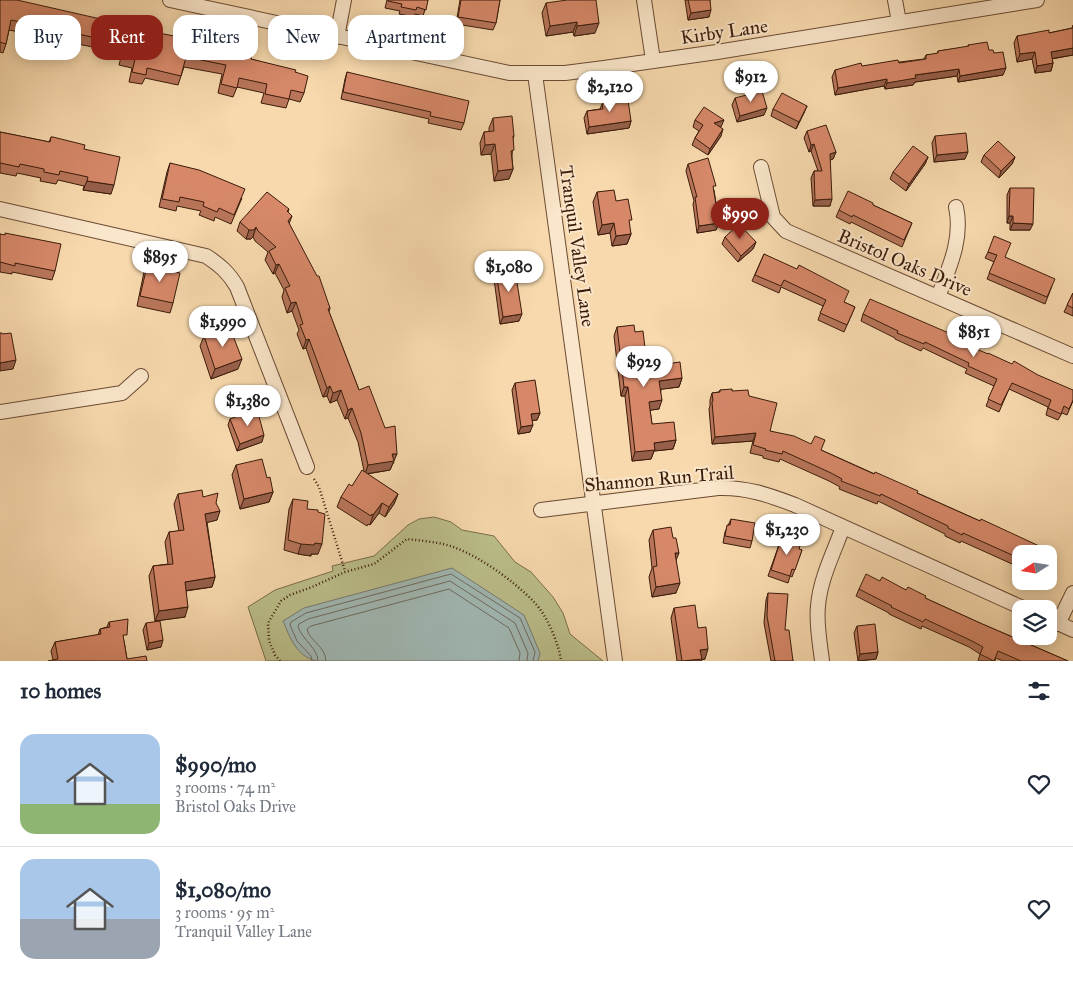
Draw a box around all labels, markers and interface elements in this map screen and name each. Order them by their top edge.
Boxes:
street label: Kirby Lane [679,14,769,49]
chip: Buy [15,15,81,60]
chip: Rent [91,15,163,60]
chip: Filters [173,15,258,60]
chip: New [268,15,338,60]
chip: Apartment [348,15,464,60]
pin: $912 [721,61,781,103]
text: $912 [735,67,767,86]
pin: $2,120 [569,70,651,113]
text: $2,120 [587,77,633,96]
street label: Tranquil Valley Lane [554,164,600,328]
pin: $990 [710,198,770,240]
text: $990 [722,204,758,223]
street label: Bristol Oaks Drive [834,224,975,301]
pin: $895 [130,240,190,283]
text: $895 [143,247,177,266]
pin: $1,080 [468,250,550,293]
text: $1,080 [485,257,533,276]
pin: $1,990 [182,306,264,348]
text: $1,990 [200,312,246,331]
pin: $851 [944,316,1004,358]
text: $851 [958,322,990,341]
pin: $929 [614,346,674,388]
text: $929 [627,352,661,371]
pin: $1,380 [207,384,289,427]
text: $1,380 [226,391,270,410]
street label: Shannon Run Trail [583,460,736,496]
pin: $1,230 [746,514,828,556]
text: $1,230 [765,520,809,539]
north arrow [1012,545,1058,590]
map controls [1012,545,1057,645]
button: layers [1012,600,1057,645]
icon: filters [1025,677,1053,705]
text: 10 homes [20,678,101,704]
text: $990/mo [175,752,256,778]
icon: home [60,754,120,814]
icon: heart [1025,770,1053,798]
text: 3 rooms · 74 m² [175,778,275,797]
text: Bristol Oaks Drive [175,797,296,816]
text: $1,080/mo [175,877,271,903]
icon: home [60,879,120,939]
icon: heart [1025,895,1053,923]
text: 3 rooms · 95 m² [175,903,274,922]
text: Tranquil Valley Lane [175,922,312,941]

